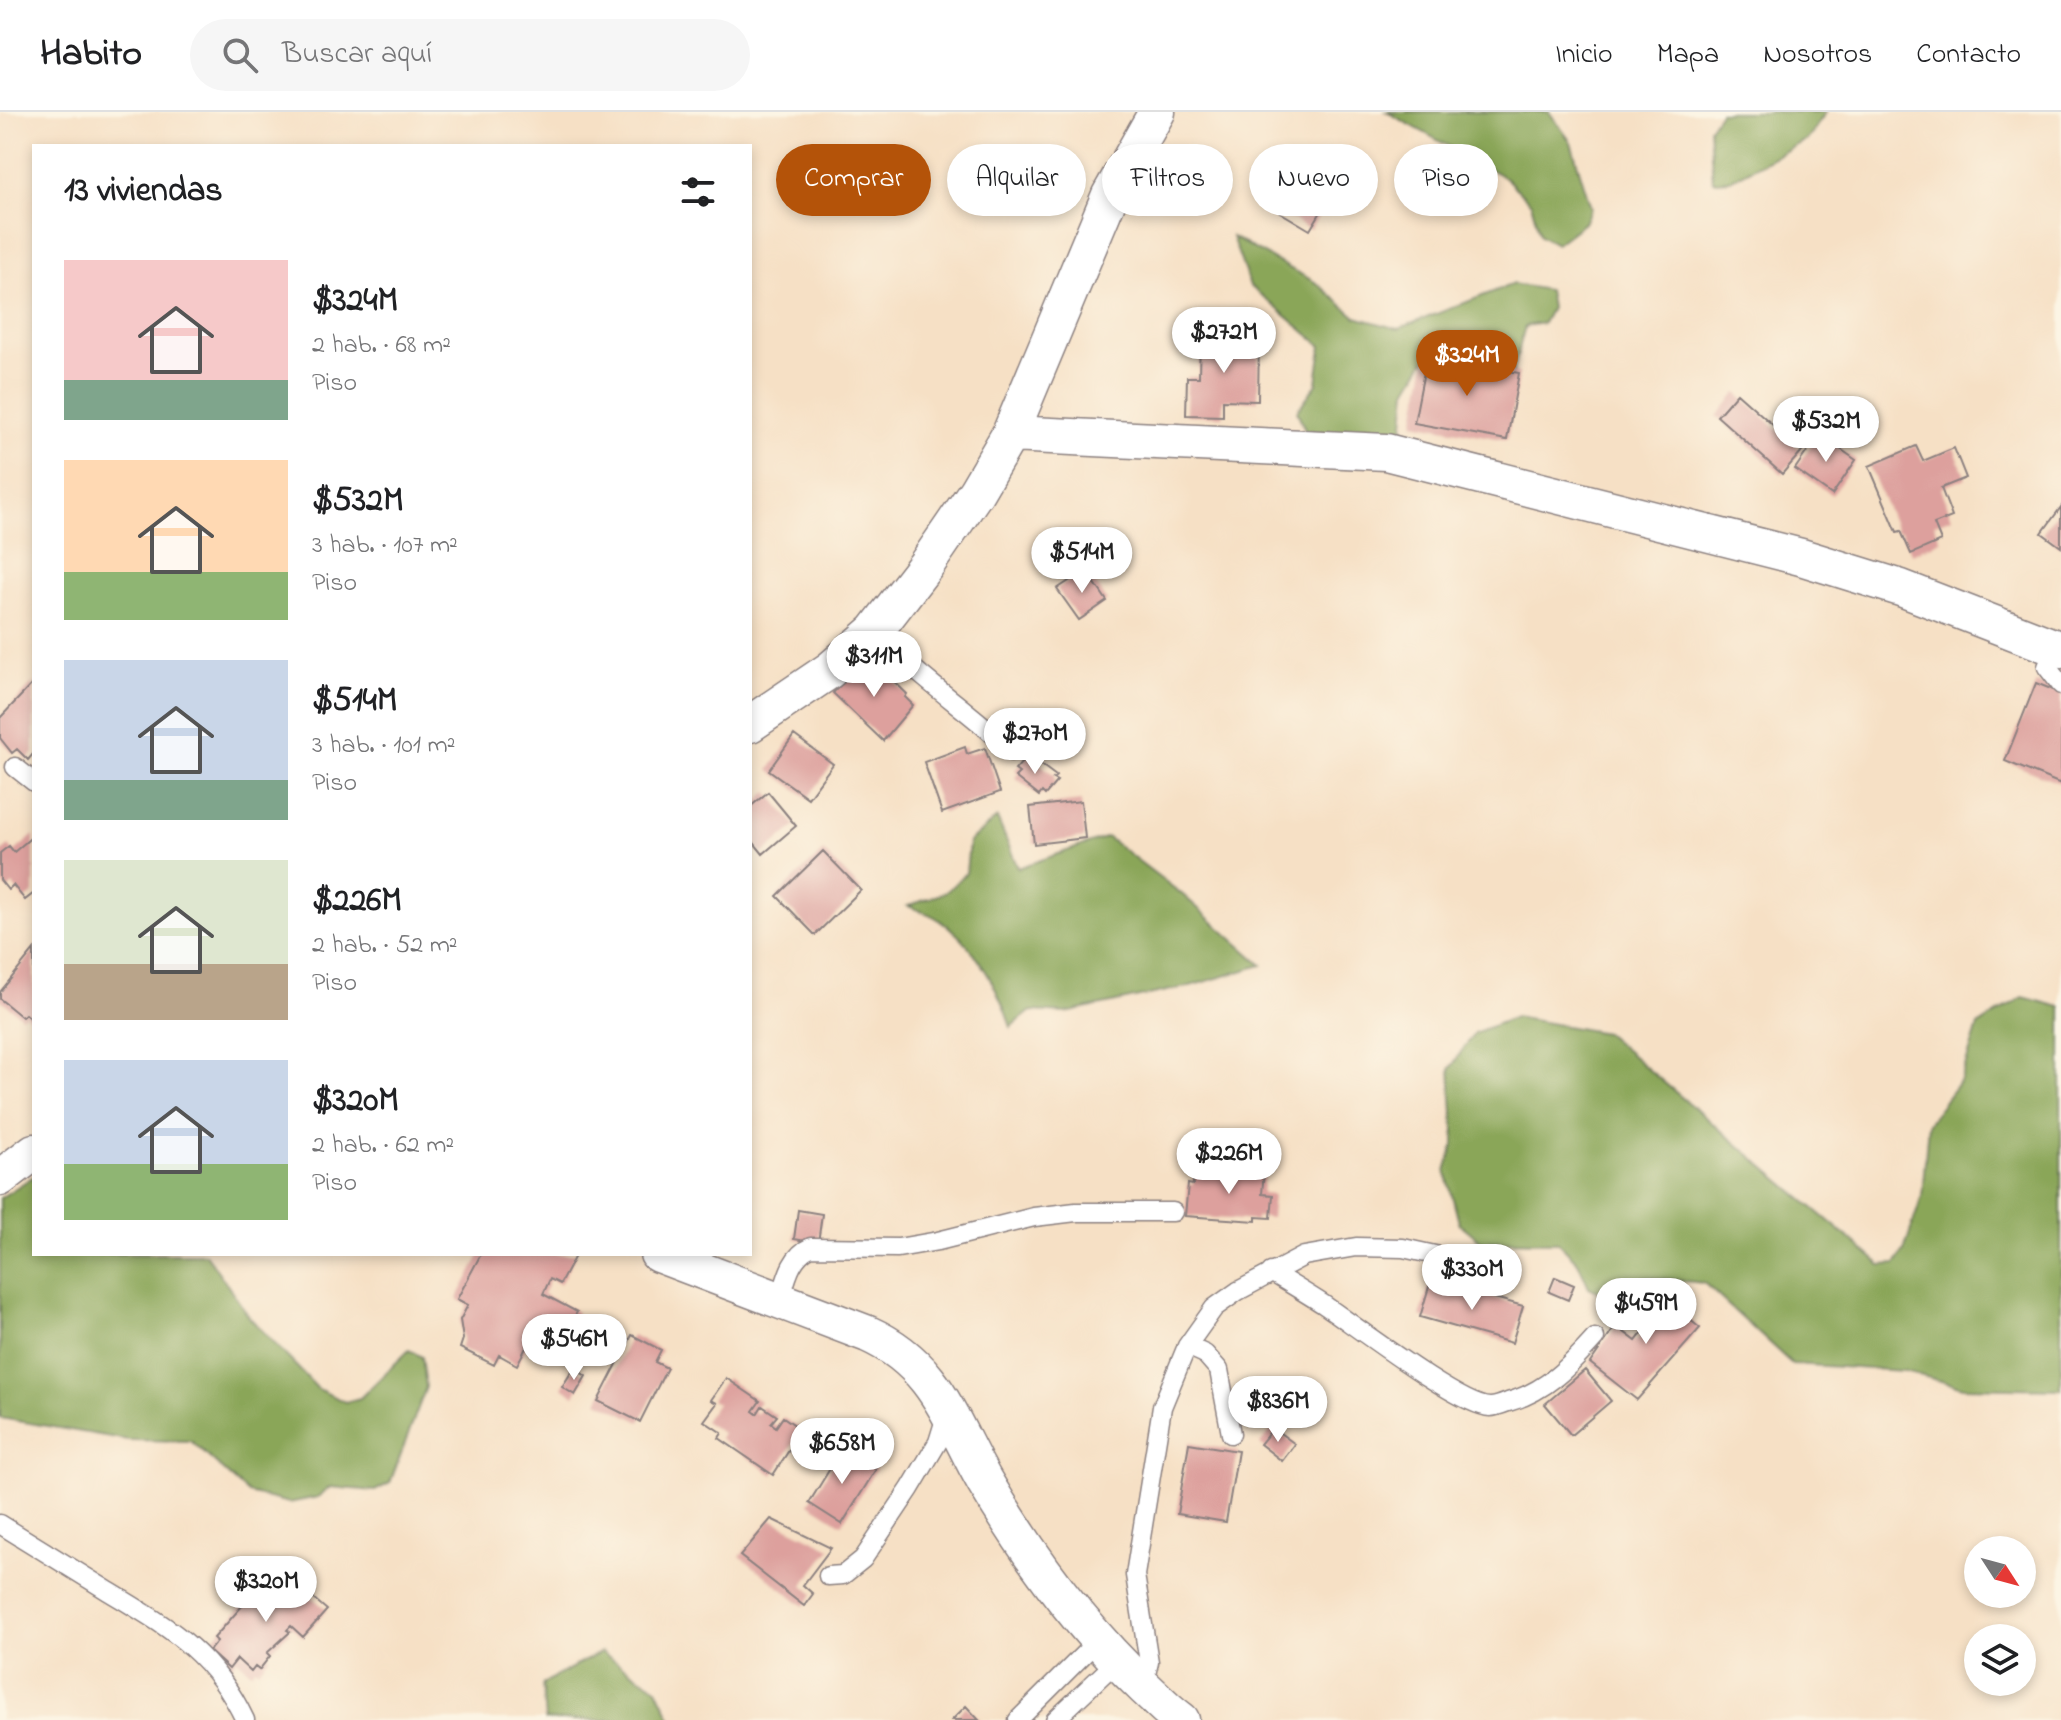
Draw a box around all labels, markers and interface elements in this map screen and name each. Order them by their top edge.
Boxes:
search box [190,19,750,91]
text: Habito [40,27,142,83]
icon: search [218,33,262,77]
text: Buscar aquí [282,33,432,77]
text: Inicio [1555,35,1613,76]
text: Mapa [1657,35,1719,76]
text: Nosotros [1763,35,1872,76]
text: Contacto [1916,35,2021,76]
chip: Comprar [776,144,931,216]
chip: Alquilar [947,144,1086,216]
chip: Filtros [1102,144,1233,216]
chip: Nuevo [1249,144,1378,216]
chip: Piso [1394,144,1498,216]
text: 13 viviendas [64,167,223,217]
icon: filters [676,170,720,214]
text: $324M [312,277,398,327]
icon: home [128,292,224,388]
pin: $272M [1168,307,1280,375]
text: $272M [1190,314,1258,352]
text: 2 hab. · 68 m² [312,327,451,365]
pin: $324M [1411,330,1523,398]
text: $324M [1434,337,1500,375]
text: Piso [312,365,357,403]
pin: $532M [1770,396,1882,464]
text: $532M [1791,403,1861,441]
text: $532M [312,477,404,527]
icon: home [128,492,224,588]
text: 3 hab. · 107 m² [312,527,458,565]
pin: $514M [1026,527,1138,595]
text: $514M [1049,534,1115,572]
text: Piso [312,565,357,603]
pin: $311M [818,631,930,699]
text: $311M [845,638,903,676]
text: $514M [312,677,397,727]
icon: home [128,692,224,788]
pin: $270M [979,708,1091,776]
text: $270M [1002,715,1068,753]
text: 3 hab. · 101 m² [312,727,455,765]
text: Piso [312,765,357,803]
text: $226M [312,877,402,927]
icon: home [128,892,224,988]
text: 2 hab. · 52 m² [312,927,458,965]
text: Piso [312,965,357,1003]
text: $320M [312,1077,399,1127]
icon: home [128,1092,224,1188]
text: 2 hab. · 62 m² [312,1127,454,1165]
pin: $226M [1173,1128,1285,1196]
text: $226M [1195,1135,1263,1173]
text: Piso [312,1165,357,1203]
pin: $330M [1416,1244,1528,1312]
text: $330M [1440,1251,1504,1289]
pin: $459M [1590,1278,1702,1346]
text: $459M [1614,1285,1678,1323]
pin: $546M [518,1314,630,1382]
text: $546M [540,1321,608,1359]
pin: $836M [1222,1376,1334,1444]
text: $836M [1246,1383,1310,1421]
pin: $658M [786,1418,898,1486]
text: $658M [808,1425,876,1463]
north arrow [1964,1536,2036,1608]
map controls [1964,1536,2036,1696]
pin: $320M [210,1556,322,1624]
text: $320M [233,1563,299,1601]
button: layers [1964,1624,2036,1696]

